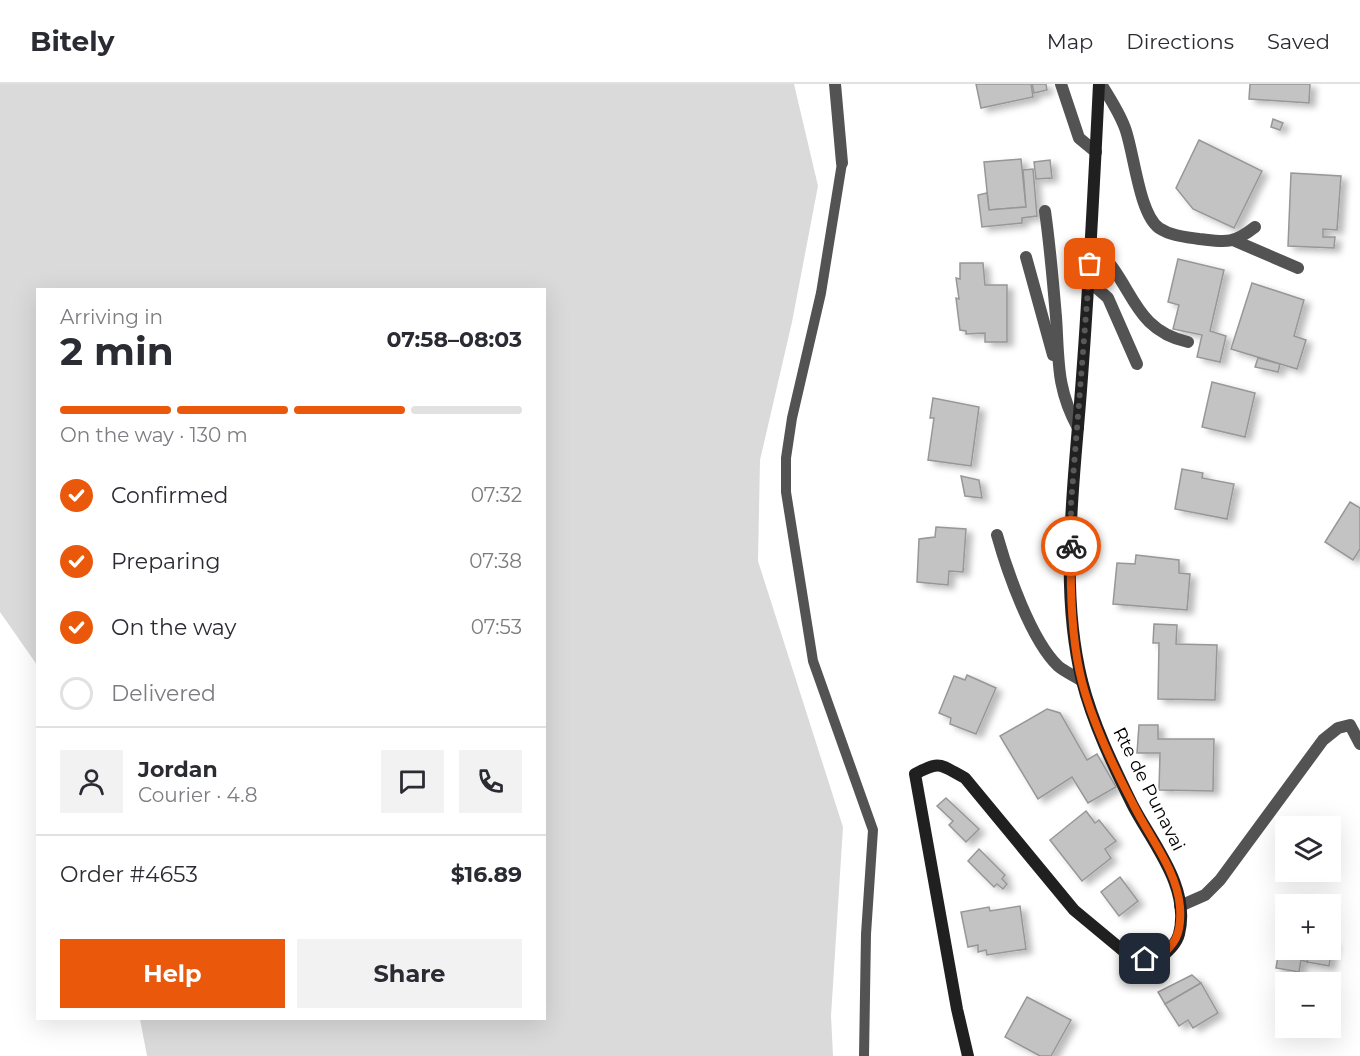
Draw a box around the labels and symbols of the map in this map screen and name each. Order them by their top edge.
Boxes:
pin [1064,238,1115,289]
courier [1041,516,1101,576]
street label: Rte de Punavai [1108,723,1190,855]
pin [1119,933,1170,984]

